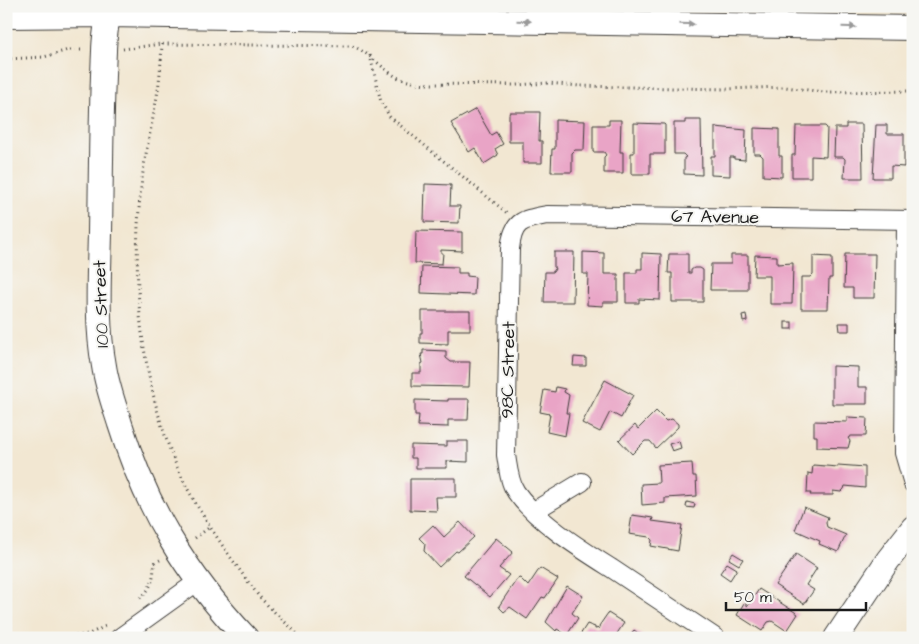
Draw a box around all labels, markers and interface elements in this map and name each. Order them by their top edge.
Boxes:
one-way arrow [516,18,532,26]
one-way arrow [679,20,695,28]
one-way arrow [841,23,857,31]
street label: 67 Avenue [671,204,759,230]
street label: 100 Street [87,259,115,348]
street label: 98C Street [495,320,521,419]
scale bar [726,579,866,611]
text: 50 m [734,587,772,608]

